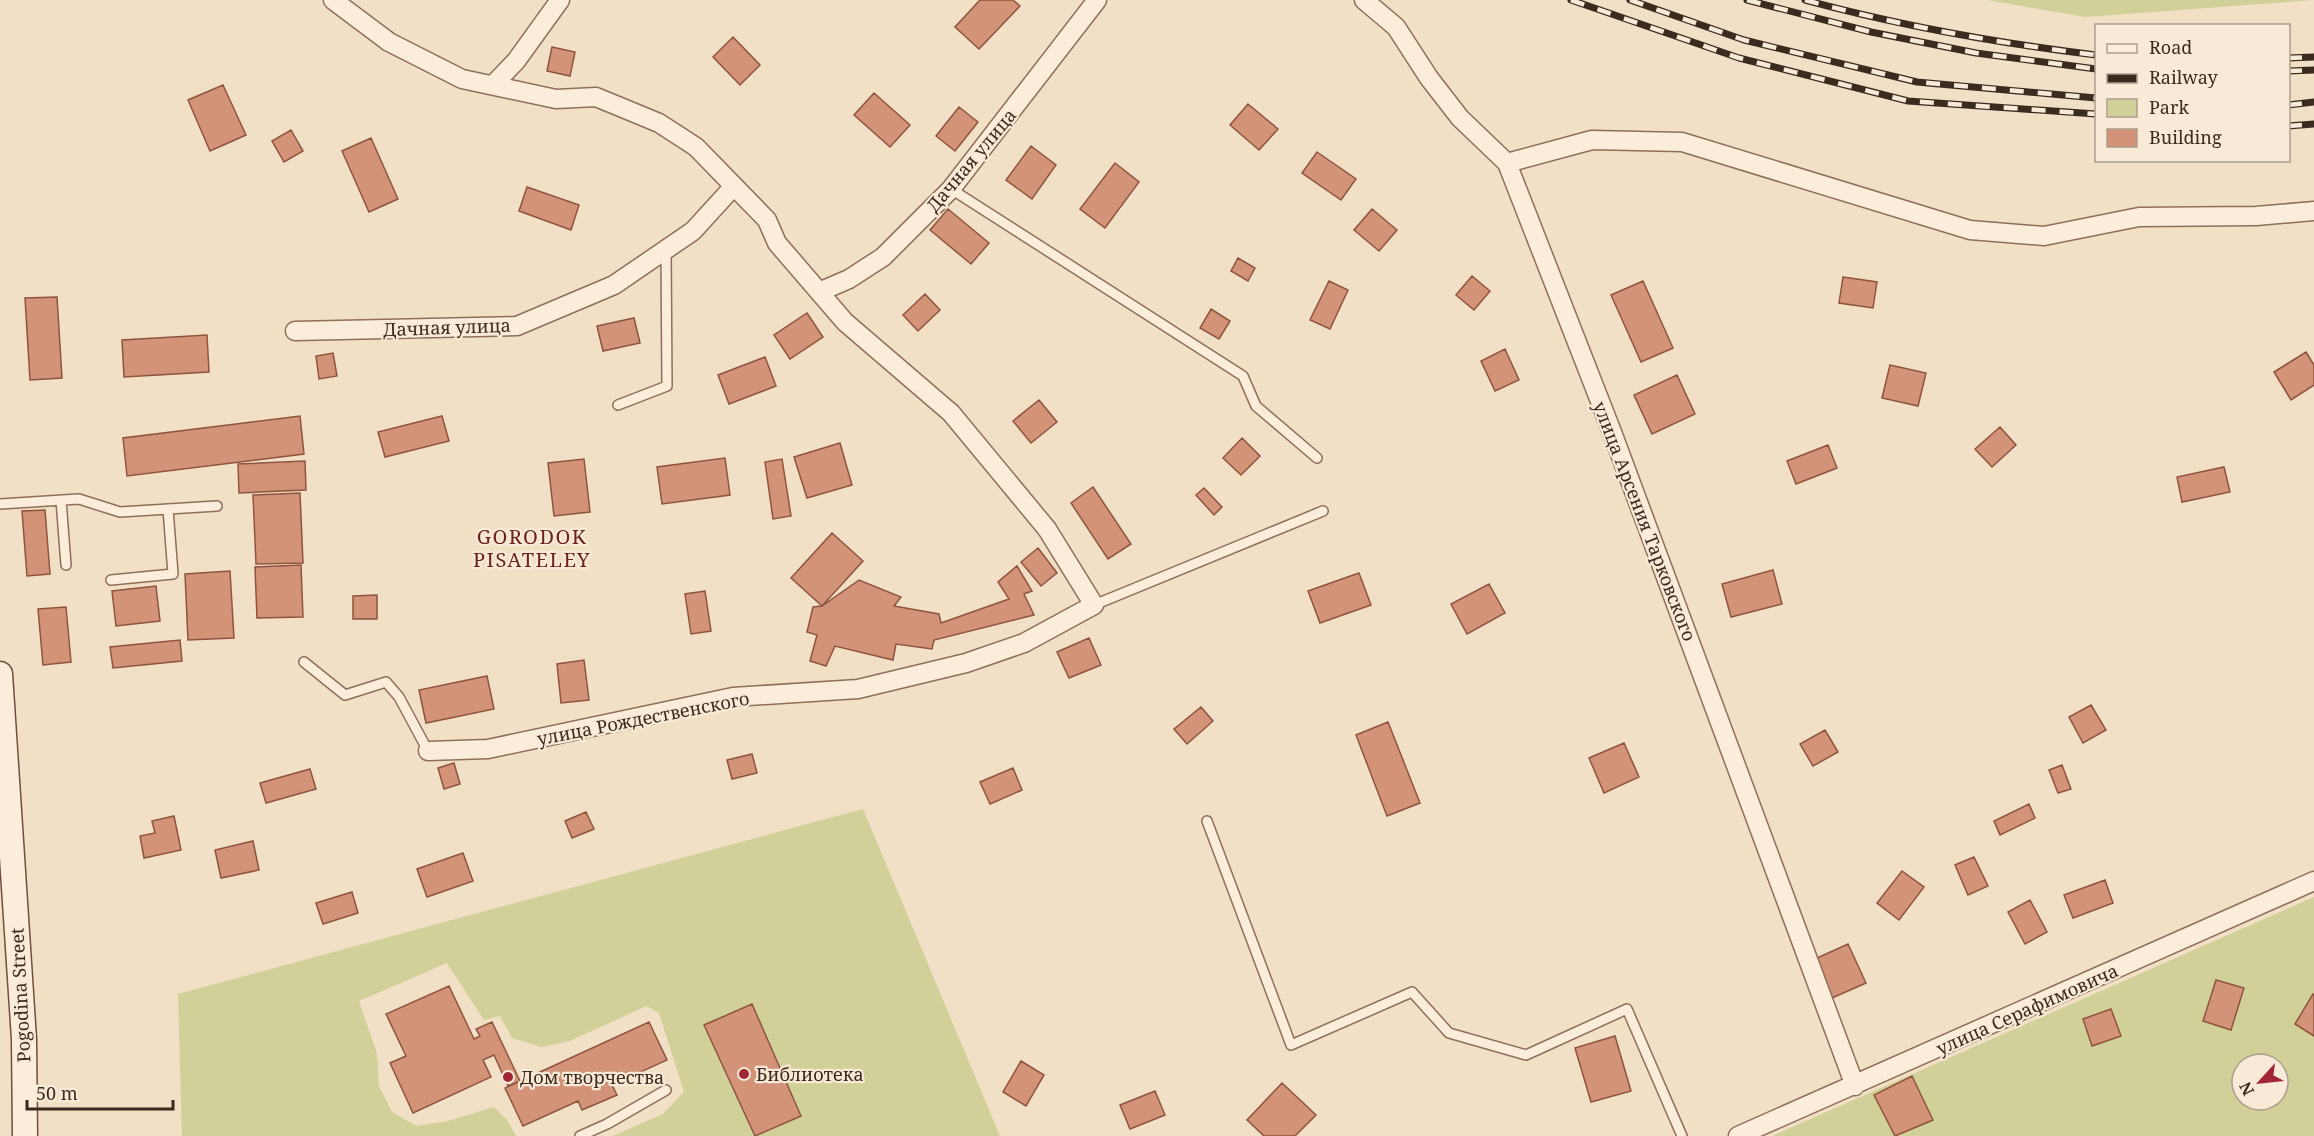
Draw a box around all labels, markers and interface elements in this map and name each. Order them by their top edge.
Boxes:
legend [2095,24,2290,162]
text: Road [2149,35,2192,59]
text: Railway [2149,65,2219,89]
text: Park [2149,95,2189,119]
street label: Дачная улица [921,103,1021,217]
text: Building [2149,125,2222,149]
street label: Дачная улица [383,313,511,341]
street label: улица Арсения Тарковского [1588,398,1702,644]
district label: GORODOK PISATELEY [473,523,591,573]
street label: улица Рождественского [535,686,751,750]
street label: Pogodina Street [4,927,36,1063]
street label: улица Серафимовича [1932,958,2122,1060]
north arrow [2230,1052,2290,1112]
place label: Библиотека [756,1062,864,1086]
place label: Дом творчества [520,1065,664,1089]
marker: Библиотека [737,1067,751,1081]
marker: Дом творчества [501,1070,515,1084]
scale bar [27,1073,172,1111]
text: N [2234,1078,2259,1099]
text: 50 m [36,1081,78,1105]

